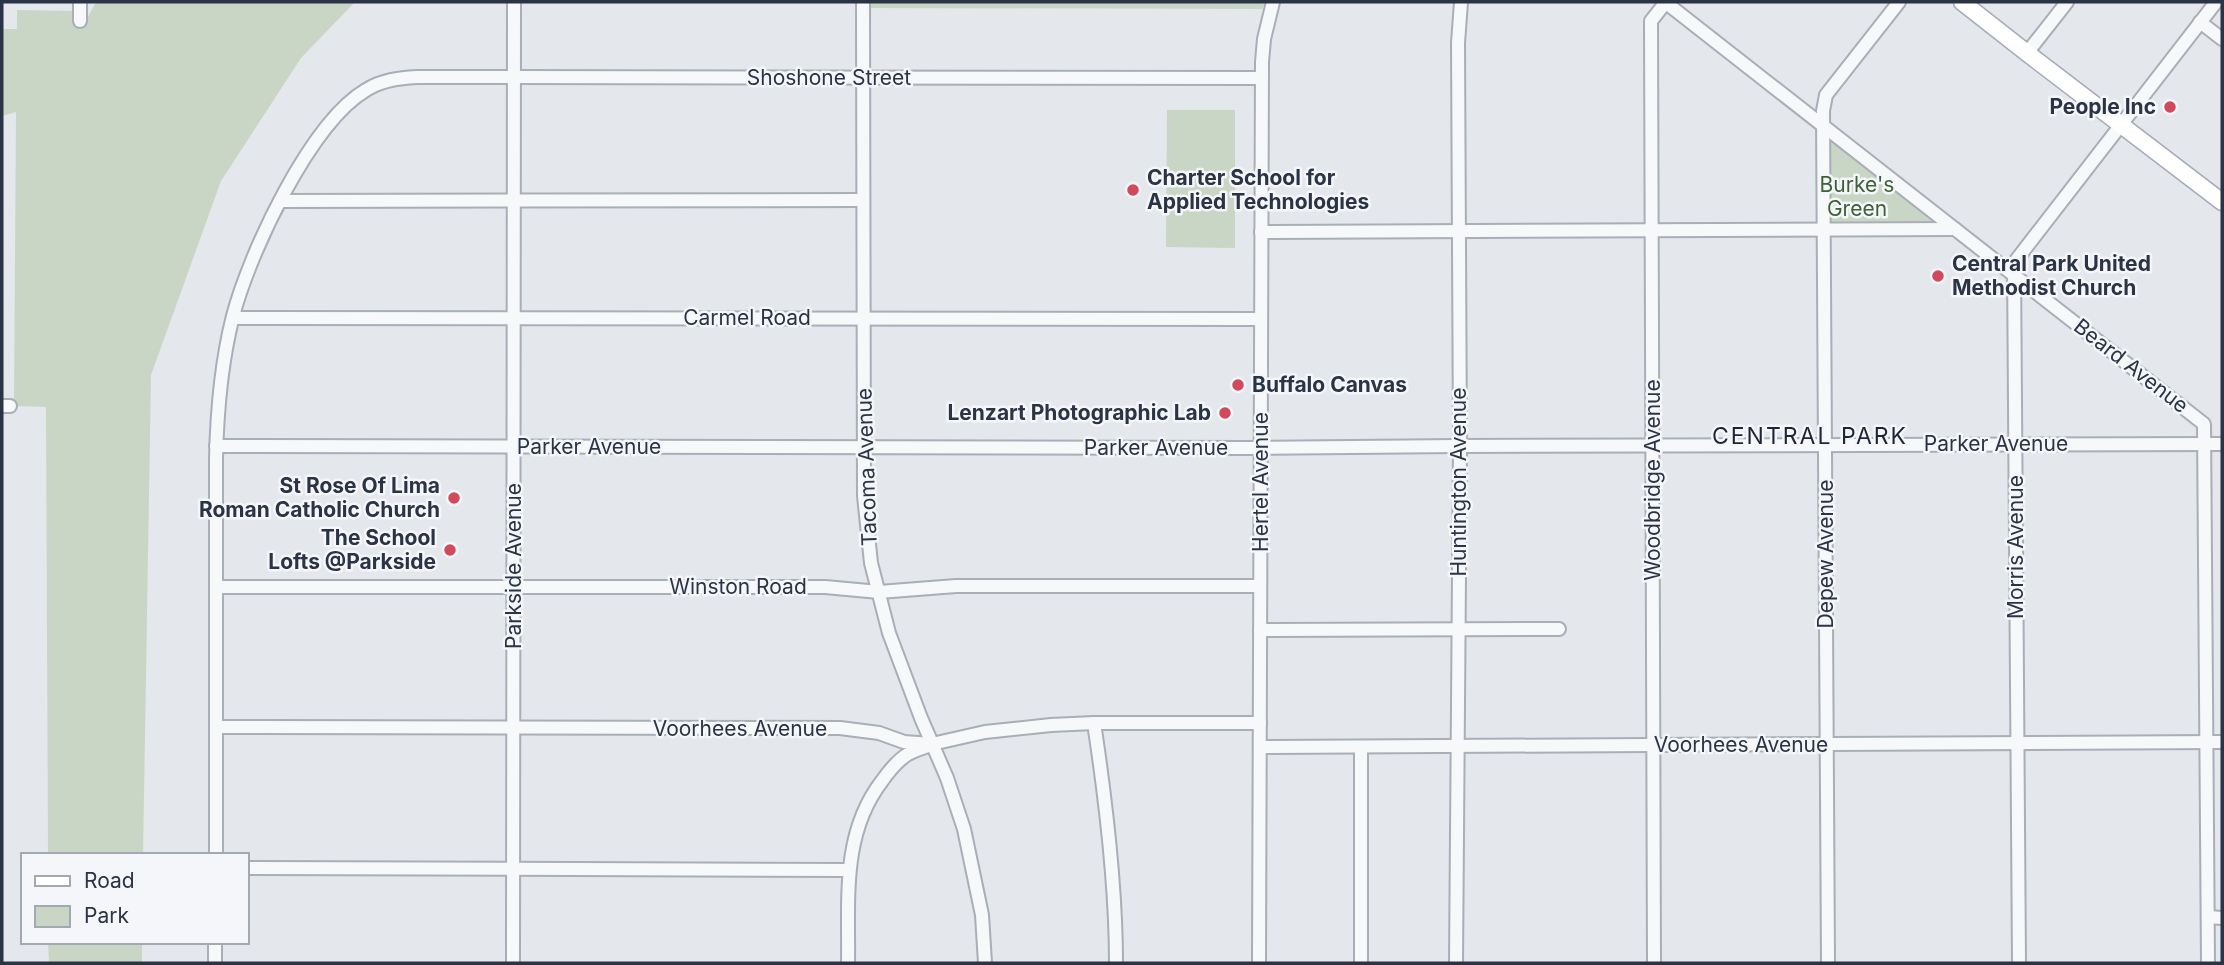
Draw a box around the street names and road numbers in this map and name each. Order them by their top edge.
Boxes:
street label: Shoshone Street [747,65,911,90]
street label: Carmel Road [683,305,811,330]
street label: Beard Avenue [2069,313,2193,418]
street label: Woodbridge Avenue [1640,379,1665,581]
street label: Tacoma Avenue [851,387,882,547]
street label: Huntington Avenue [1446,387,1471,577]
street label: Hertel Avenue [1248,412,1273,552]
street label: Parker Avenue [1924,431,2068,456]
street label: Parker Avenue [517,434,661,459]
street label: Parker Avenue [1084,435,1228,460]
street label: Morris Avenue [2003,475,2028,619]
street label: Depew Avenue [1813,480,1838,628]
street label: Parkside Avenue [501,483,526,649]
street label: Winston Road [669,574,807,599]
street label: Voorhees Avenue [653,716,827,741]
street label: Voorhees Avenue [1654,732,1828,757]

